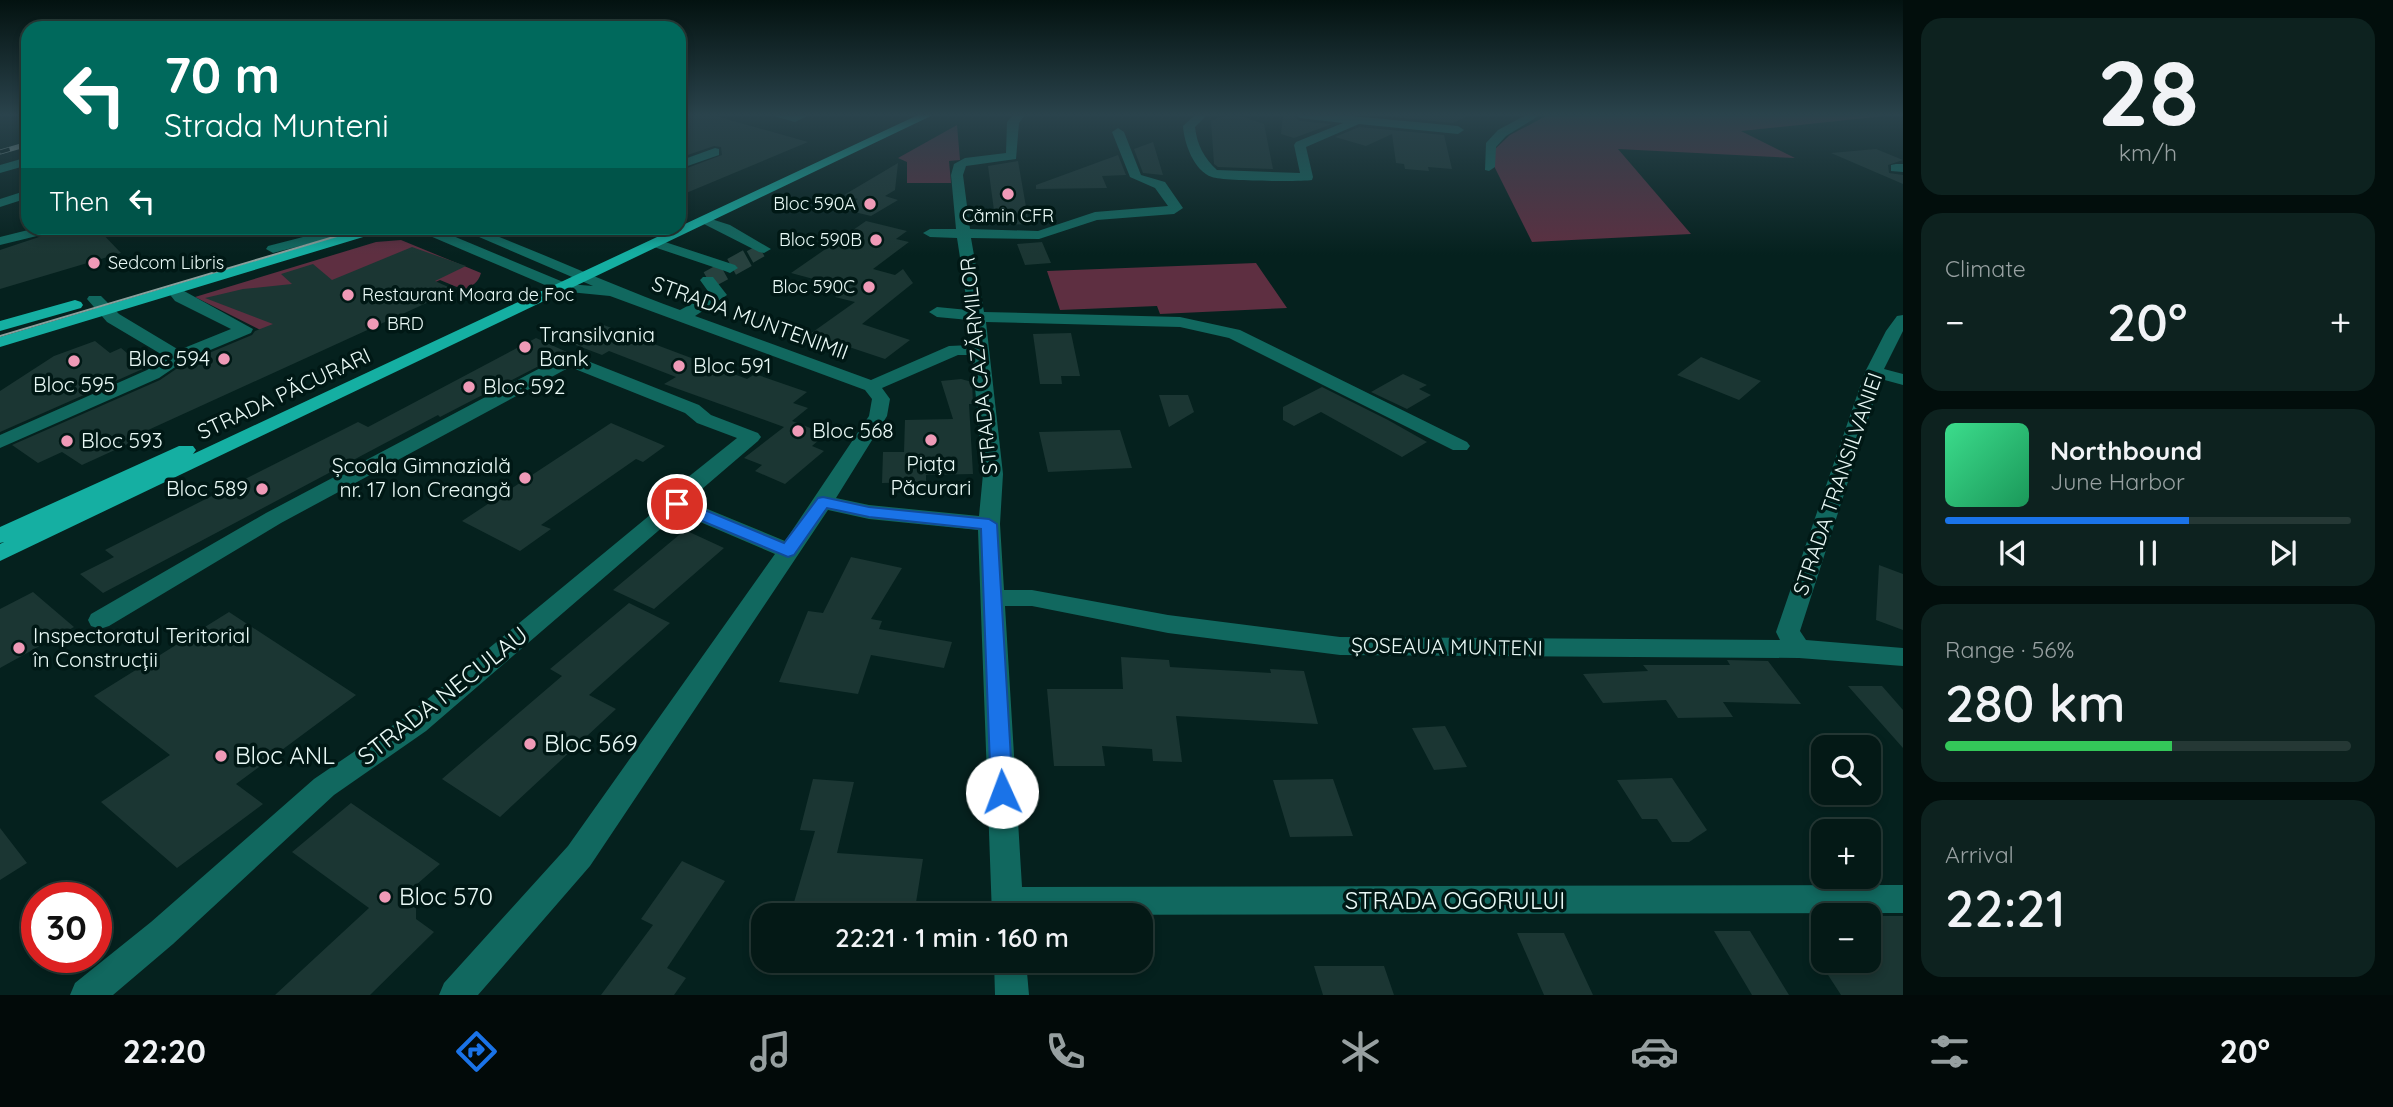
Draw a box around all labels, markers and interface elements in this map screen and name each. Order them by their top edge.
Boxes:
text: 28 [2097,35,2199,149]
text: 70 m [164,44,280,105]
icon: left [49,49,140,140]
text: Strada Munteni [164,105,389,145]
text: km/h [2119,138,2177,167]
icon: left [123,182,161,220]
text: Then [49,185,109,218]
marker: Cămin CFR [1000,186,1016,202]
place label: Bloc 590A [773,192,856,215]
marker: Bloc 590A [862,196,878,212]
place label: Cămin CFR [962,204,1054,227]
place label: Bloc 590B [779,228,862,251]
marker: Bloc 590B [868,232,884,248]
place label: Sedcom Libris [108,251,224,274]
text: Climate [1945,254,2026,283]
marker: Sedcom Libris [86,255,102,271]
street label: STRADA CAZĂRMILOR [954,256,1002,476]
street label: STRADA MUNTENIMII [649,269,852,365]
place label: Bloc 590C [772,275,855,298]
marker: Bloc 590C [861,279,877,295]
place label: Restaurant Moara de Foc [362,283,574,306]
marker: Restaurant Moara de Foc [340,287,356,303]
text: 20° [2107,289,2187,354]
text: − [1945,298,1965,346]
text: + [2330,298,2351,346]
place label: BRD [387,312,424,335]
marker: BRD [365,316,381,332]
place label: Transilvania Bank [539,321,655,371]
marker: Transilvania Bank [517,339,533,355]
street label: STRADA PĂCURARI [193,342,374,445]
place label: Bloc 594 [128,345,210,371]
marker: Bloc 594 [216,351,232,367]
place label: Bloc 591 [693,352,772,378]
marker: Bloc 595 [66,353,82,369]
marker: Bloc 591 [671,358,687,374]
street label: STRADA TRANSILVANIEI [1787,369,1887,598]
place label: Bloc 595 [33,371,115,397]
place label: Bloc 592 [483,373,565,399]
marker: Bloc 592 [461,379,477,395]
place label: Bloc 568 [812,417,894,443]
marker: Bloc 568 [790,423,806,439]
place label: Bloc 593 [81,427,163,453]
marker: Piața Păcurari [923,432,939,448]
marker: Bloc 593 [59,433,75,449]
text: Northbound [2050,434,2202,467]
place label: Piața Păcurari [890,450,972,500]
place label: Școala Gimnazială nr. 17 Ion Creangă [332,452,511,502]
text: June Harbor [2050,467,2185,496]
marker: Școala Gimnazială nr. 17 Ion Creangă [517,470,533,486]
pin [647,474,707,534]
place label: Bloc 589 [166,475,248,501]
marker: Bloc 589 [254,481,270,497]
icon: arrive [658,485,696,523]
icon: previous [1994,534,2032,572]
icon: pause [2129,534,2167,572]
icon: next [2264,534,2302,572]
street label: STRADA NECULAU [351,619,534,771]
place label: Inspectoratul Teritorial în Construcții [32,622,250,672]
street label: ȘOSEAUA MUNTENI [1351,631,1543,661]
text: Range · 56% [1945,635,2074,664]
marker: Inspectoratul Teritorial în Construcții [11,640,27,656]
text: 280 km [1945,670,2126,735]
place label: Bloc 569 [544,728,638,758]
map controls [1811,735,1881,973]
button: search [1811,735,1881,805]
marker: Bloc 569 [522,736,538,752]
place label: Bloc ANL [235,740,335,770]
marker: Bloc ANL [213,748,229,764]
position arrow [965,755,1039,829]
button: + [1811,819,1881,889]
text: Arrival [1945,840,2014,869]
text: 22:21 [1945,875,2066,940]
place label: Bloc 570 [399,881,493,911]
speed limit sign: 30 [21,882,112,973]
street label: STRADA OGORULUI [1345,885,1565,915]
marker: Bloc 570 [377,889,393,905]
button: − [1811,903,1881,973]
text: 22:21 · 1 min · 160 m [835,921,1069,954]
icon: directions [452,1027,501,1076]
icon: music [746,1027,795,1076]
icon: phone [1041,1027,1090,1076]
icon: climate [1336,1027,1385,1076]
icon: car [1630,1027,1679,1076]
icon: filters [1925,1027,1974,1076]
text: 22:20 [123,1031,206,1071]
text: 20° [2220,1031,2270,1071]

